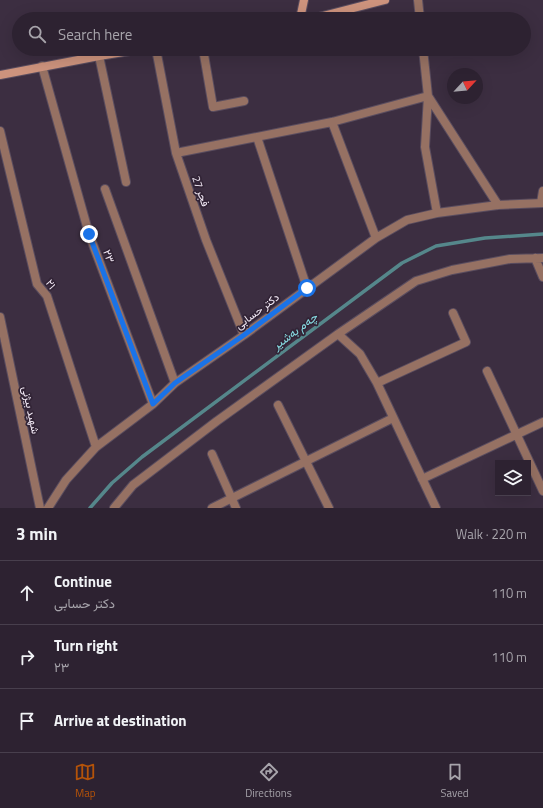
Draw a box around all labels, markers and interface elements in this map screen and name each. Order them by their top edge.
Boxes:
search box [12,12,531,56]
icon: search [26,23,48,45]
text: Search here [58,23,132,46]
north arrow [447,68,483,104]
street label: فجر 27 [188,173,214,209]
route end [80,225,98,243]
street label: ۲۳ [99,247,119,265]
street label: ۲۱ [42,276,60,292]
route start [298,279,316,297]
street label: دکتر حسابی [232,289,282,333]
water label: چەم بەشیر [267,307,322,355]
street label: شهید بیژنی [18,385,44,436]
map controls [495,460,531,496]
button: layers [495,460,531,496]
text: 3 min [16,521,57,547]
text: Walk · 220 m [456,524,527,544]
text: Continue [54,570,112,593]
icon: ahead [16,582,38,604]
text: 110 m [491,583,527,603]
text: دکتر حسابی [54,593,115,613]
text: Turn right [54,634,118,657]
icon: right [16,646,38,668]
text: 110 m [491,647,527,667]
text: ۲۳ [54,657,69,677]
text: Arrive at destination [54,709,187,732]
icon: arrive [16,710,38,732]
tab: Map [74,761,96,801]
tab: Directions [245,761,292,801]
tab: Saved [441,761,469,801]

